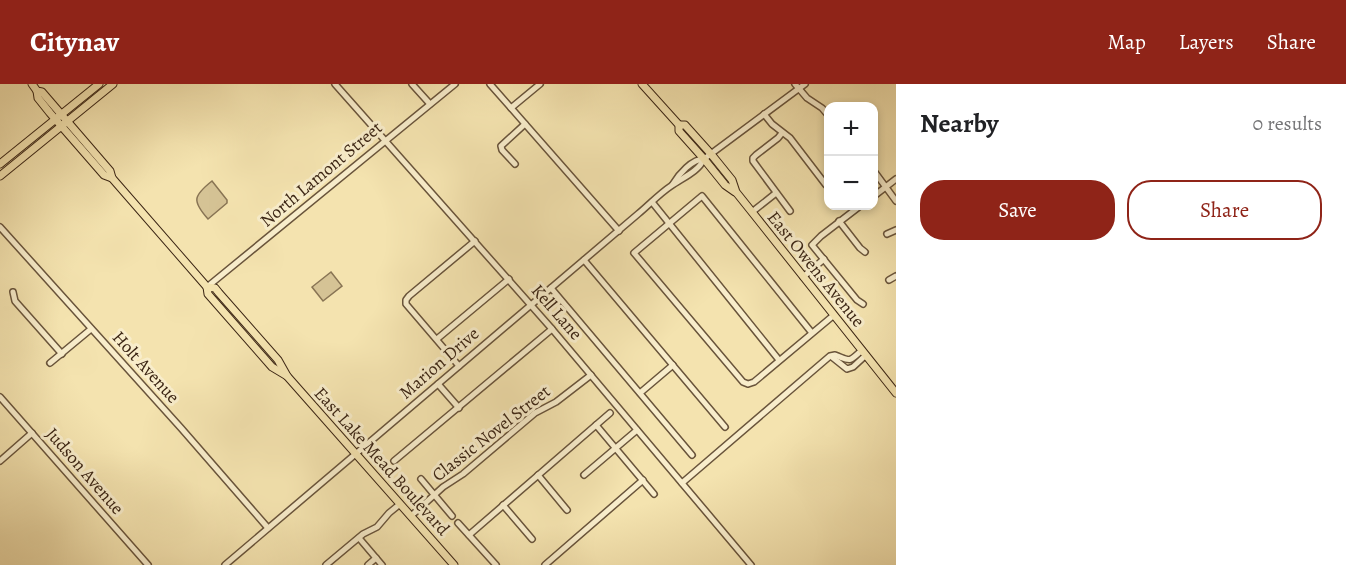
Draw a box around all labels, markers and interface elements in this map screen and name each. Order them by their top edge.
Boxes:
text: Citynav [30,23,119,61]
text: Map [1107,28,1146,56]
text: Layers [1179,28,1234,56]
text: Share [1267,28,1316,56]
map controls [824,102,878,210]
button: + [824,102,878,156]
text: Nearby [920,106,999,141]
text: 0 results [1253,110,1322,137]
street label: North Lamont Street [255,116,387,232]
button: − [824,156,878,210]
button: Save [920,180,1115,240]
button: Share [1127,180,1322,240]
street label: East Owens Avenue [762,206,870,332]
street label: Kell Lane [526,279,588,345]
street label: Marion Drive [394,322,484,404]
street label: Holt Avenue [107,326,185,408]
street label: Classic Novel Street [427,379,555,487]
street label: East Lake Mead Boulevard [309,382,455,541]
street label: Judson Avenue [41,422,129,520]

